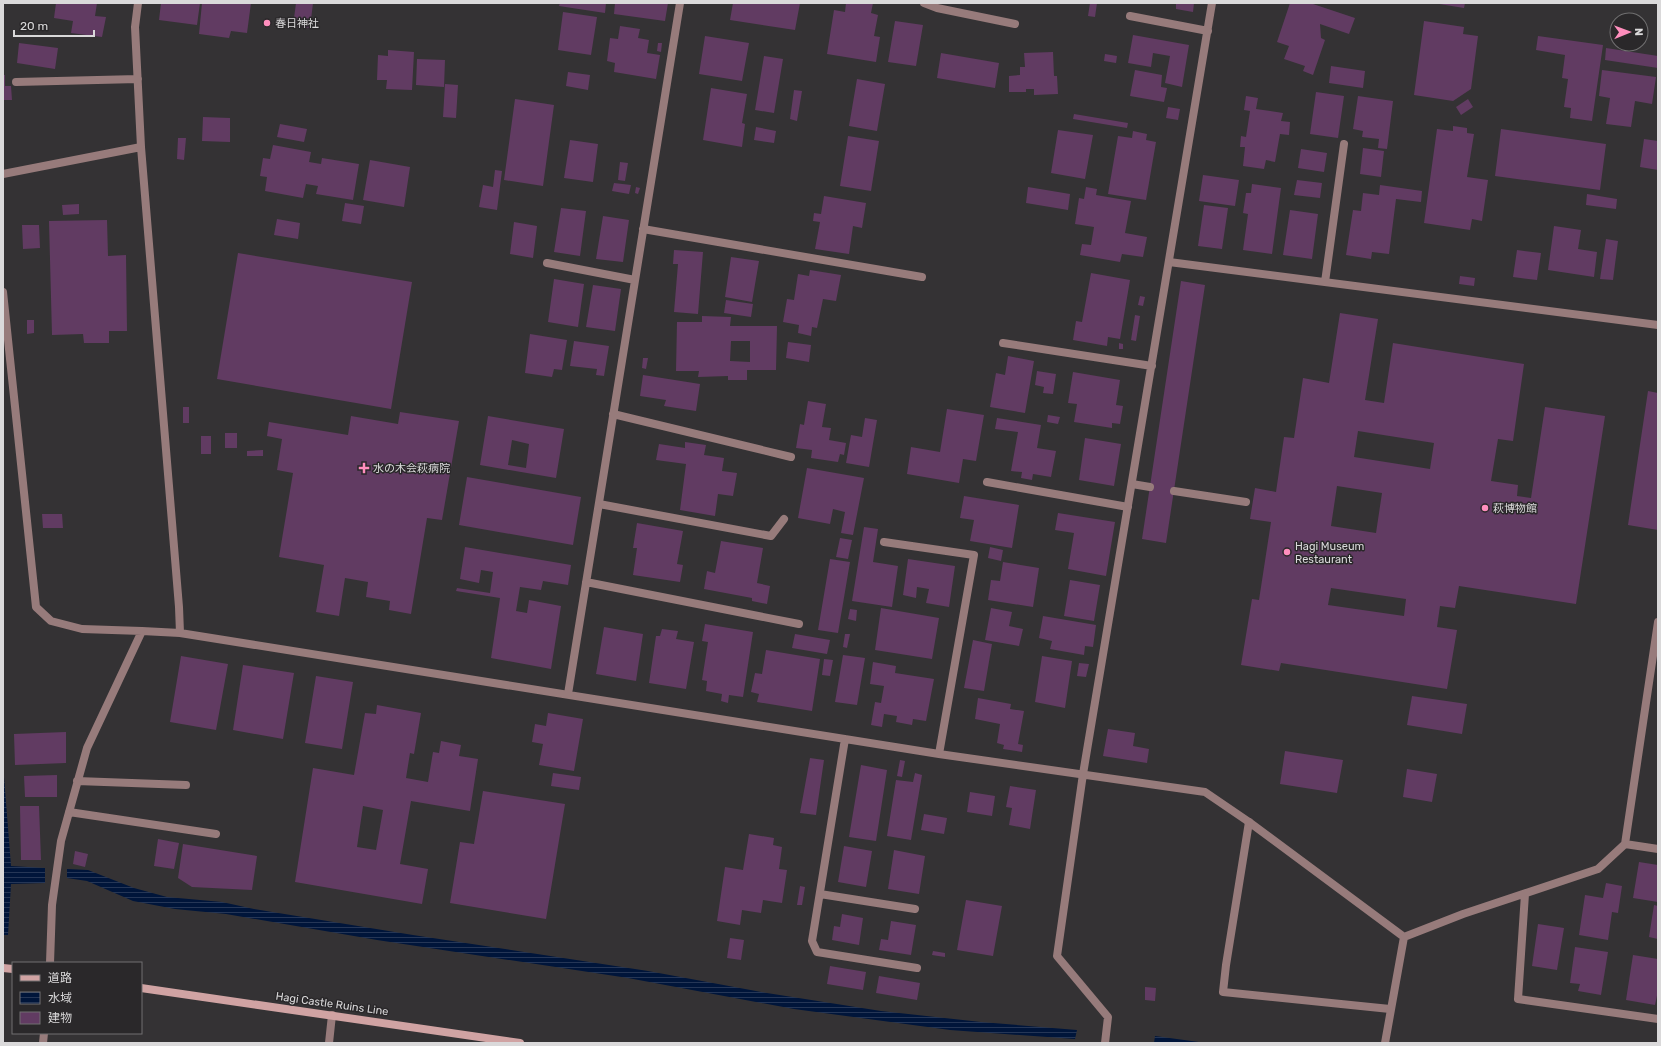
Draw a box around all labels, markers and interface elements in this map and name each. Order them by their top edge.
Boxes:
scale bar [14,12,94,38]
north arrow [1609,12,1649,52]
place label: 春日神社 [275,17,319,30]
marker: 春日神社 [262,18,272,28]
text: 20 m [20,19,48,33]
text: N [1632,28,1645,36]
marker: 水の木会萩病院 [358,462,370,474]
place label: 水の木会萩病院 [373,462,450,475]
place label: 萩博物館 [1493,502,1537,515]
marker: 萩博物館 [1480,503,1490,513]
place label: Hagi Museum Restaurant [1295,540,1365,566]
marker: Hagi Museum Restaurant [1282,547,1292,557]
legend [12,962,142,1034]
text: 道路 [48,971,72,985]
street label: Hagi Castle Ruins Line [275,990,389,1018]
text: 水域 [48,991,72,1005]
text: 建物 [48,1011,72,1025]

